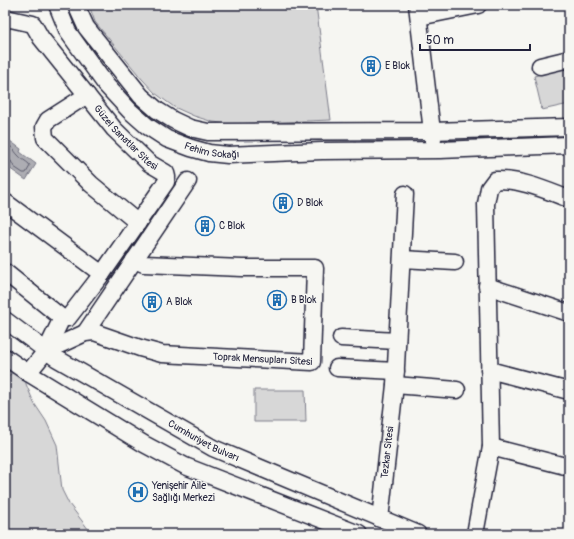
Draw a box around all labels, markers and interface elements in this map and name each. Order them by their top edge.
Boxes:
scale bar [420,26,530,52]
text: 50 m [426,33,454,48]
building icon: E Blok [360,55,382,77]
place label: E Blok [385,60,411,72]
street label: Güzel Sanatlar Sitesi [91,103,160,173]
street label: Fehim Sokağı [182,140,240,161]
building icon: D Blok [272,192,294,214]
place label: D Blok [297,197,324,209]
building icon: C Blok [194,215,216,237]
place label: C Blok [219,220,246,232]
building icon: B Blok [266,289,288,311]
building icon: A Blok [141,291,163,313]
place label: B Blok [291,294,317,306]
place label: A Blok [166,296,193,308]
street label: Toprak Mensupları Sitesi [212,351,313,368]
street label: Cumhuriyet Bulvarı [166,417,241,464]
street label: Tezkar Sitesi [379,425,396,479]
place label: Yenişehir Aile Sağlığı Merkezi [151,480,215,504]
hospital icon: Yenişehir Aile Sağlığı Merkezi [127,481,149,503]

